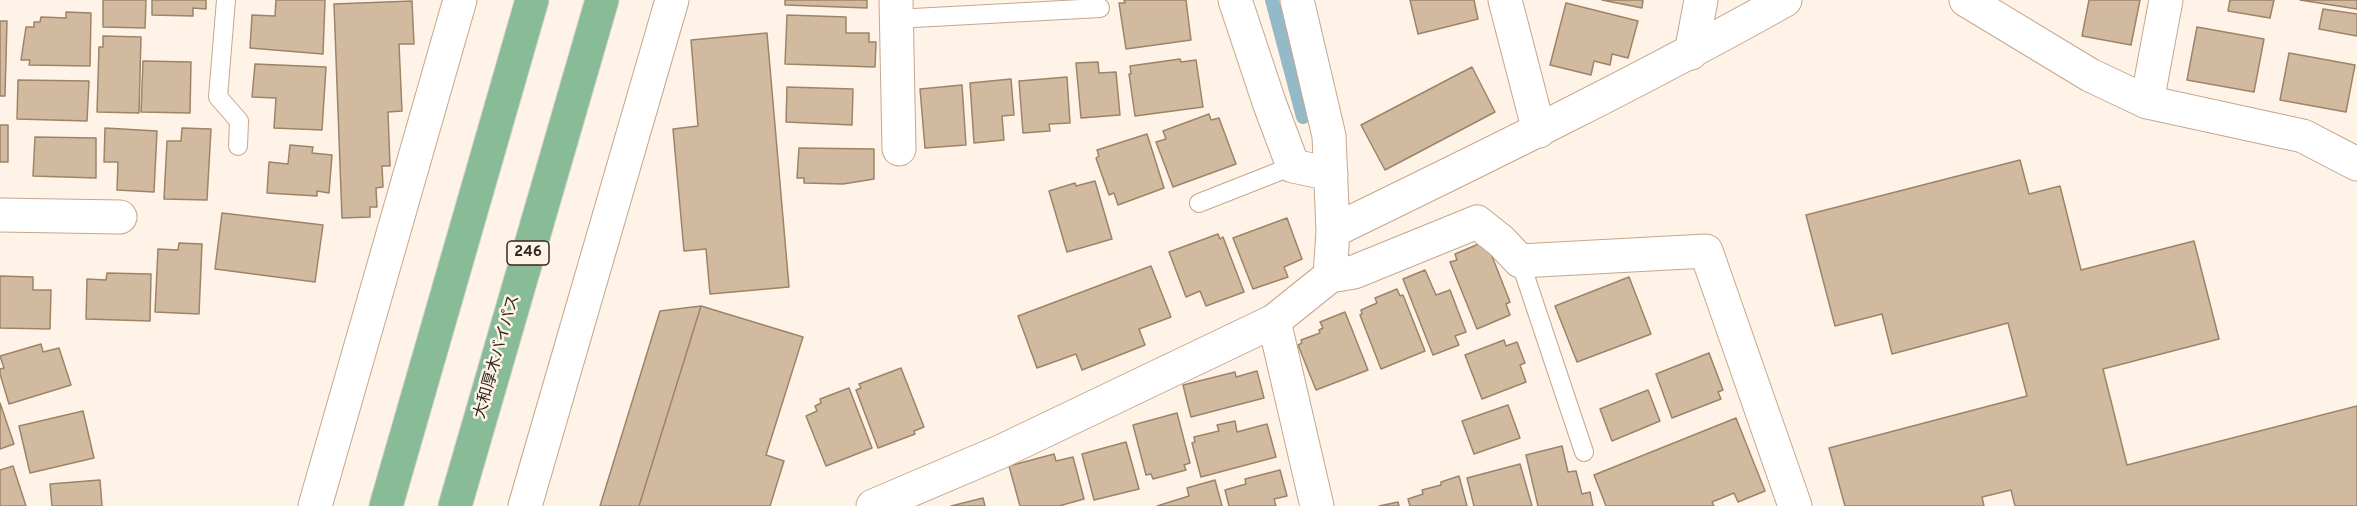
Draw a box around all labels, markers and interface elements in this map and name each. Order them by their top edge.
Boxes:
road number: 246 [507,241,549,265]
street label: 大和厚木バイパス [471,293,525,421]

